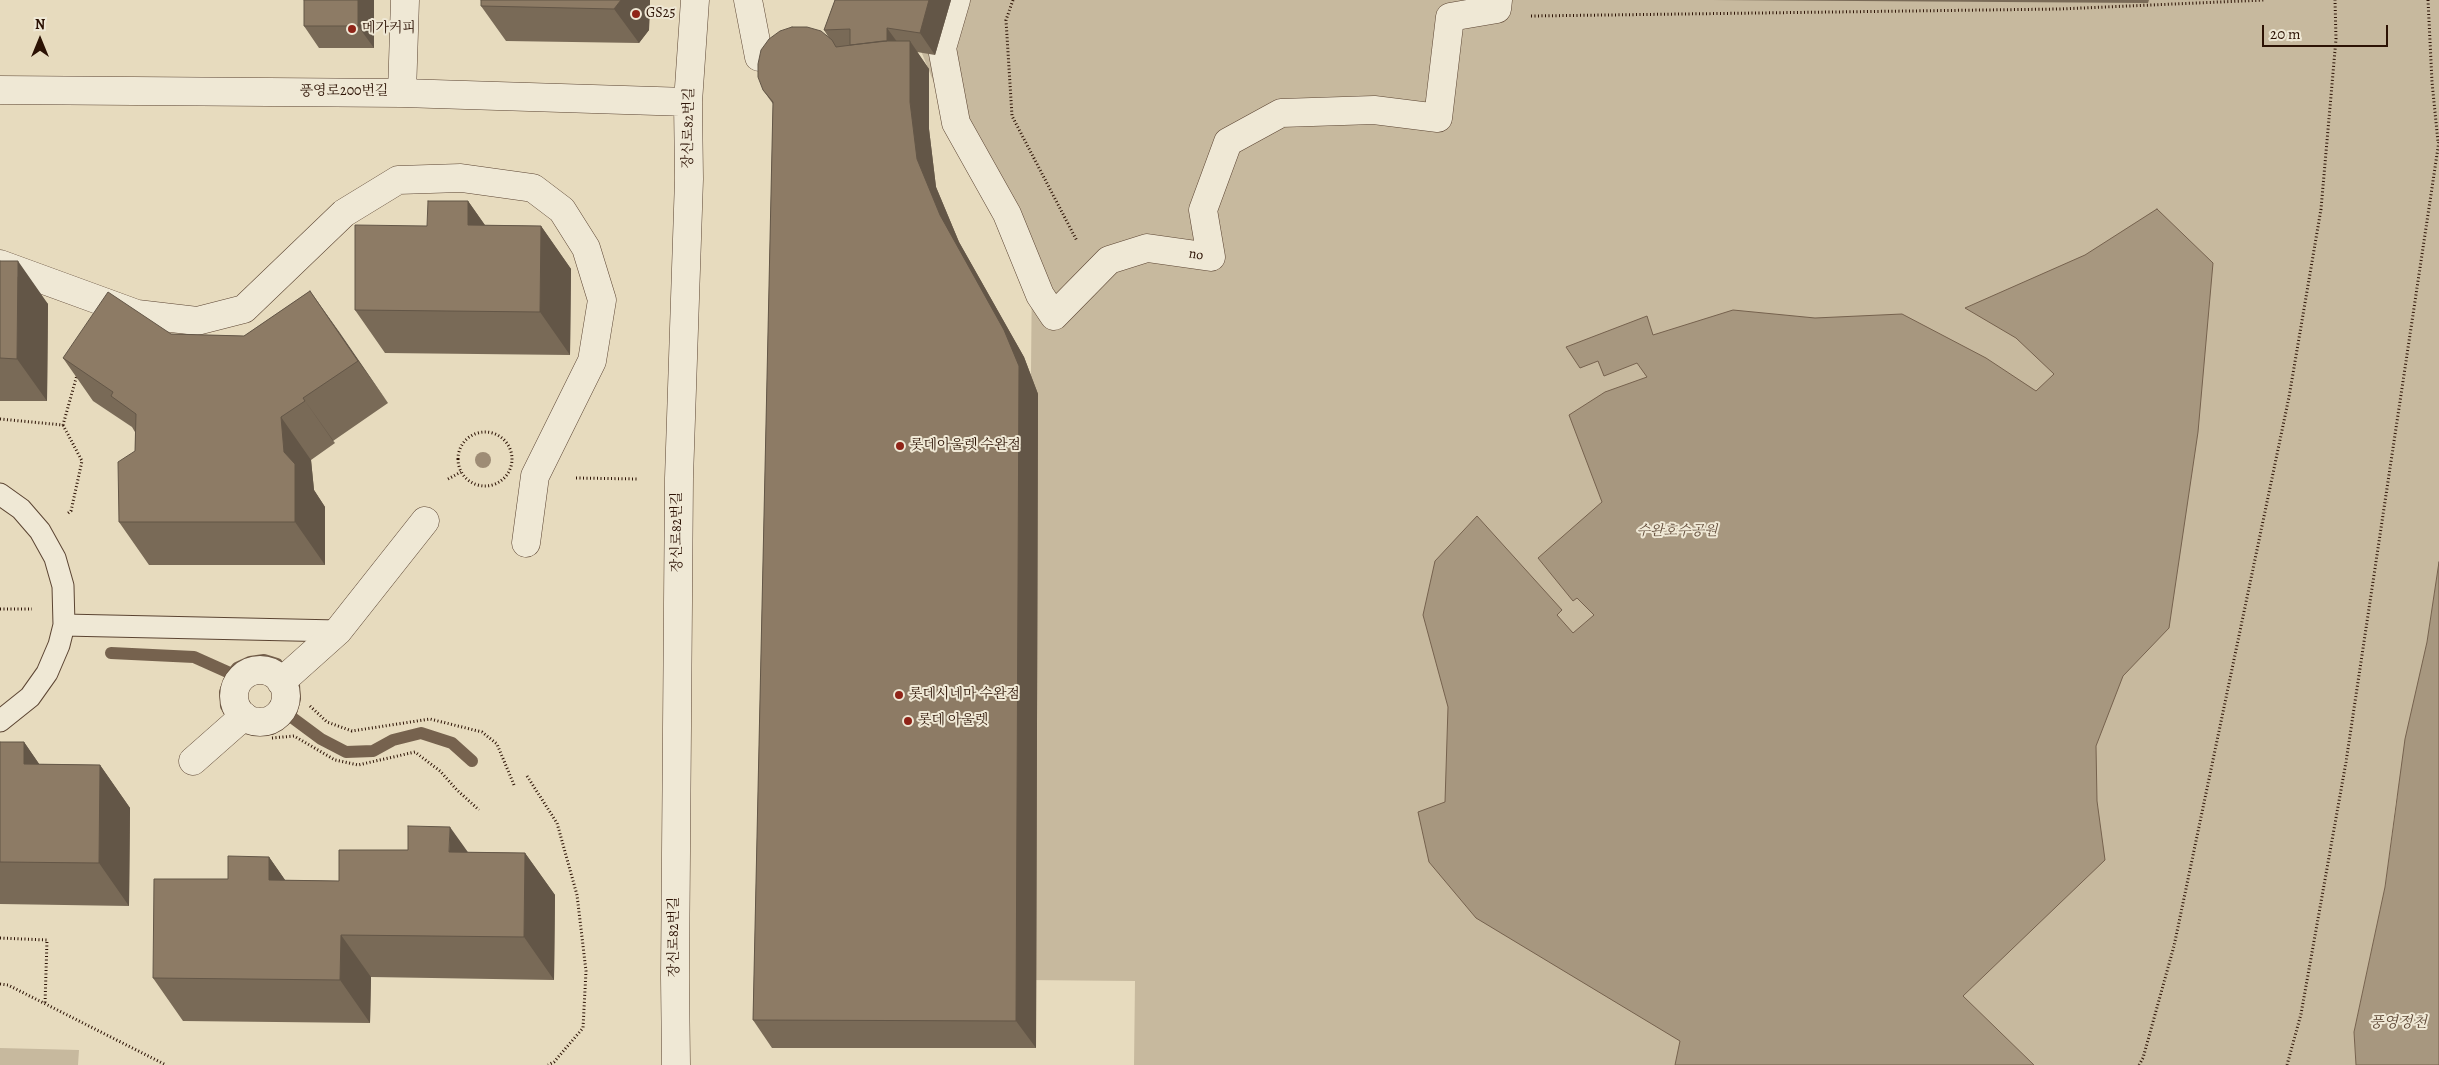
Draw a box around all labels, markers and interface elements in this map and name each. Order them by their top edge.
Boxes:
place label: GS25 [646,6,675,22]
marker: GS25 [630,8,642,20]
north arrow [15,15,65,65]
text: N [35,15,45,34]
scale bar [2264,15,2390,47]
place label: 메가커피 [362,21,416,37]
marker: 메가커피 [346,23,358,35]
text: 20 m [2270,24,2301,44]
street label: 풍영로200번길 [299,84,389,100]
street label: 장신로82번길 [680,87,698,169]
street label: no [1187,246,1205,264]
place label: 롯데아울렛 수완점 [910,438,1021,454]
marker: 롯데아울렛 수완점 [894,440,906,452]
street label: 장신로82번길 [670,491,686,573]
park label: 수완호수공원 [1636,524,1718,540]
place label: 롯데시네마 수완점 [909,687,1020,703]
marker: 롯데시네마 수완점 [893,689,905,701]
place label: 롯데 아울렛 [918,713,988,729]
marker: 롯데 아울렛 [902,715,914,727]
street label: 장신로82번길 [667,896,683,978]
water label: 풍영정천 [2369,1014,2427,1032]

